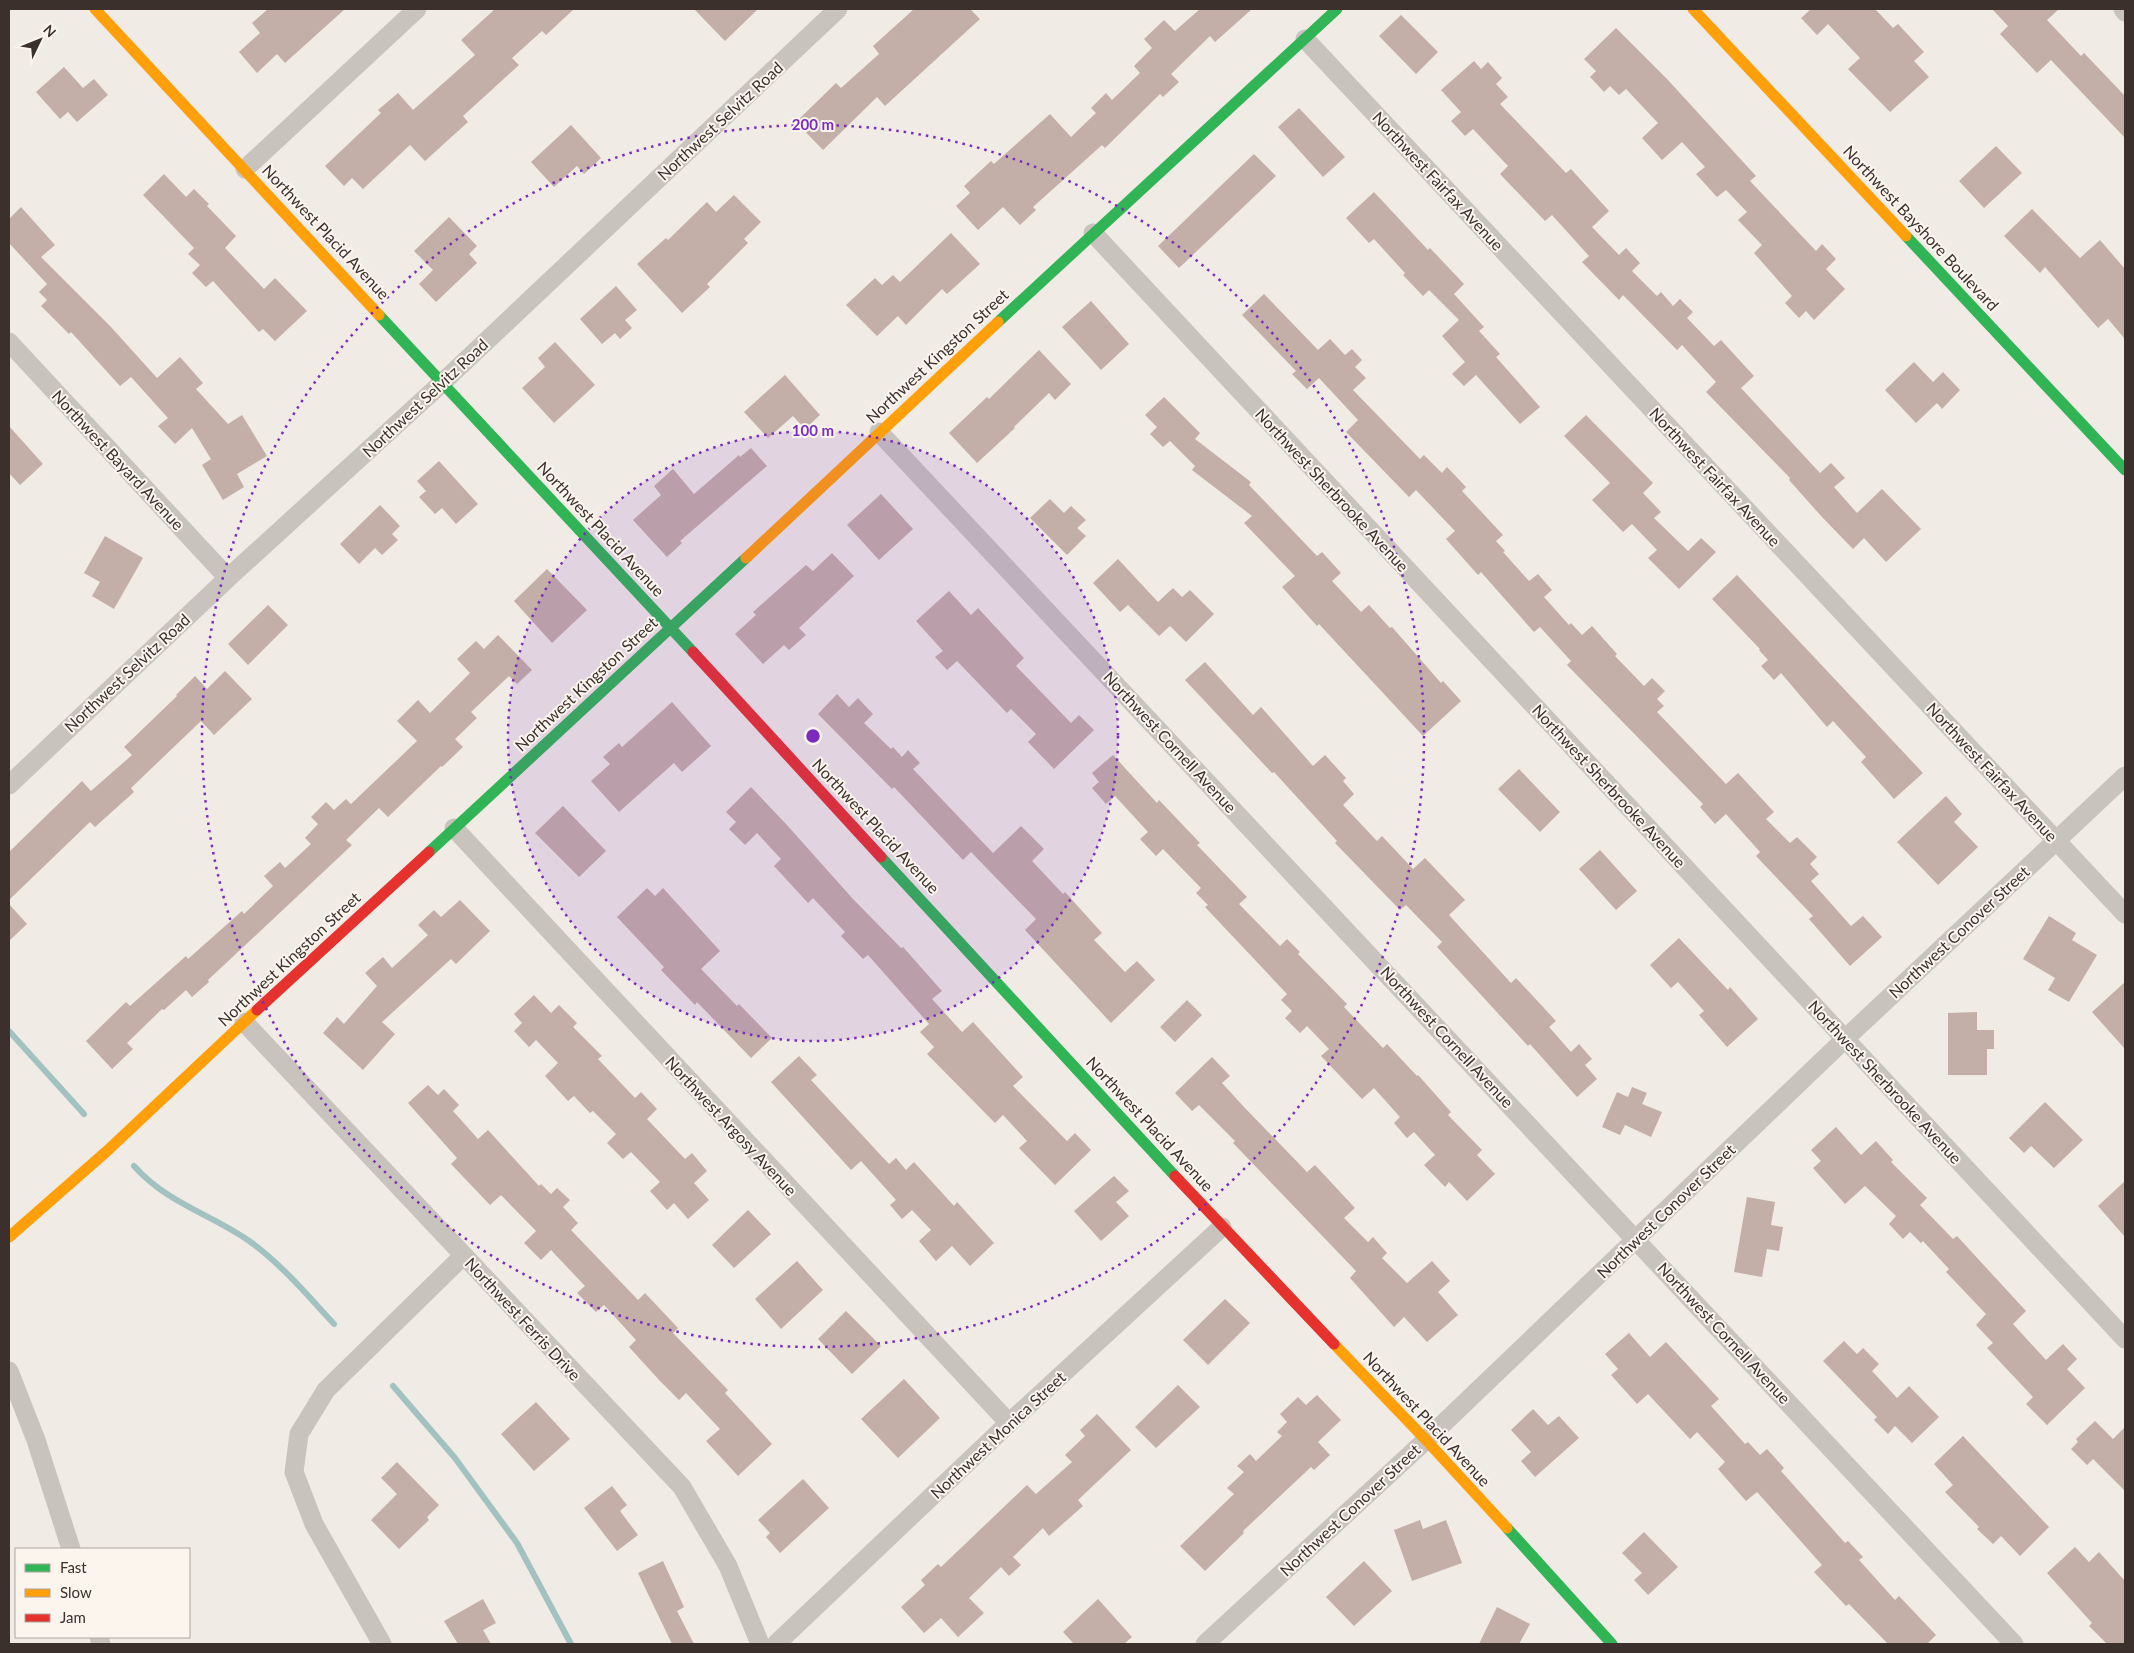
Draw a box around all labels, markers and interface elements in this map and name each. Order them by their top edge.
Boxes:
north arrow [15,15,65,65]
text: N [40,21,60,41]
street label: Northwest Selvitz Road [653,58,786,184]
street label: Northwest Fairfax Avenue [1369,107,1508,254]
text: 200 m [792,115,834,133]
street label: Northwest Bayshore Boulevard [1840,141,2003,314]
street label: Northwest Placid Avenue [259,160,394,303]
street label: Northwest Kingston Street [862,285,1012,427]
street label: Northwest Selvitz Road [358,335,491,461]
street label: Northwest Bayard Avenue [49,386,188,533]
street label: Northwest Fairfax Avenue [1646,403,1785,550]
street label: Northwest Sherbrooke Avenue [1252,404,1413,575]
text: 100 m [792,421,834,439]
street label: Northwest Placid Avenue [534,457,669,600]
street label: Northwest Selvitz Road [60,610,193,736]
street label: Northwest Kingston Street [511,613,661,755]
street label: Northwest Cornell Avenue [1100,667,1241,816]
street label: Northwest Fairfax Avenue [1923,698,2062,845]
street label: Northwest Sherbrooke Avenue [1529,700,1690,871]
centre of rings [804,727,822,745]
street label: Northwest Placid Avenue [809,754,944,897]
street label: Northwest Conover Street [1885,862,2033,1002]
street label: Northwest Kingston Street [214,888,364,1030]
street label: Northwest Cornell Avenue [1377,962,1518,1111]
street label: Northwest Sherbrooke Avenue [1805,996,1966,1167]
street label: Northwest Argosy Avenue [662,1052,801,1199]
street label: Northwest Placid Avenue [1083,1052,1218,1195]
street label: Northwest Conover Street [1593,1139,1739,1282]
street label: Northwest Ferris Drive [462,1253,585,1384]
street label: Northwest Cornell Avenue [1654,1258,1795,1407]
street label: Northwest Placid Avenue [1360,1347,1495,1490]
street label: Northwest Monica Street [926,1367,1069,1502]
street label: Northwest Conover Street [1276,1440,1424,1580]
legend [15,1548,190,1638]
text: Fast [60,1558,87,1576]
text: Slow [60,1583,92,1601]
text: Jam [60,1608,86,1626]

